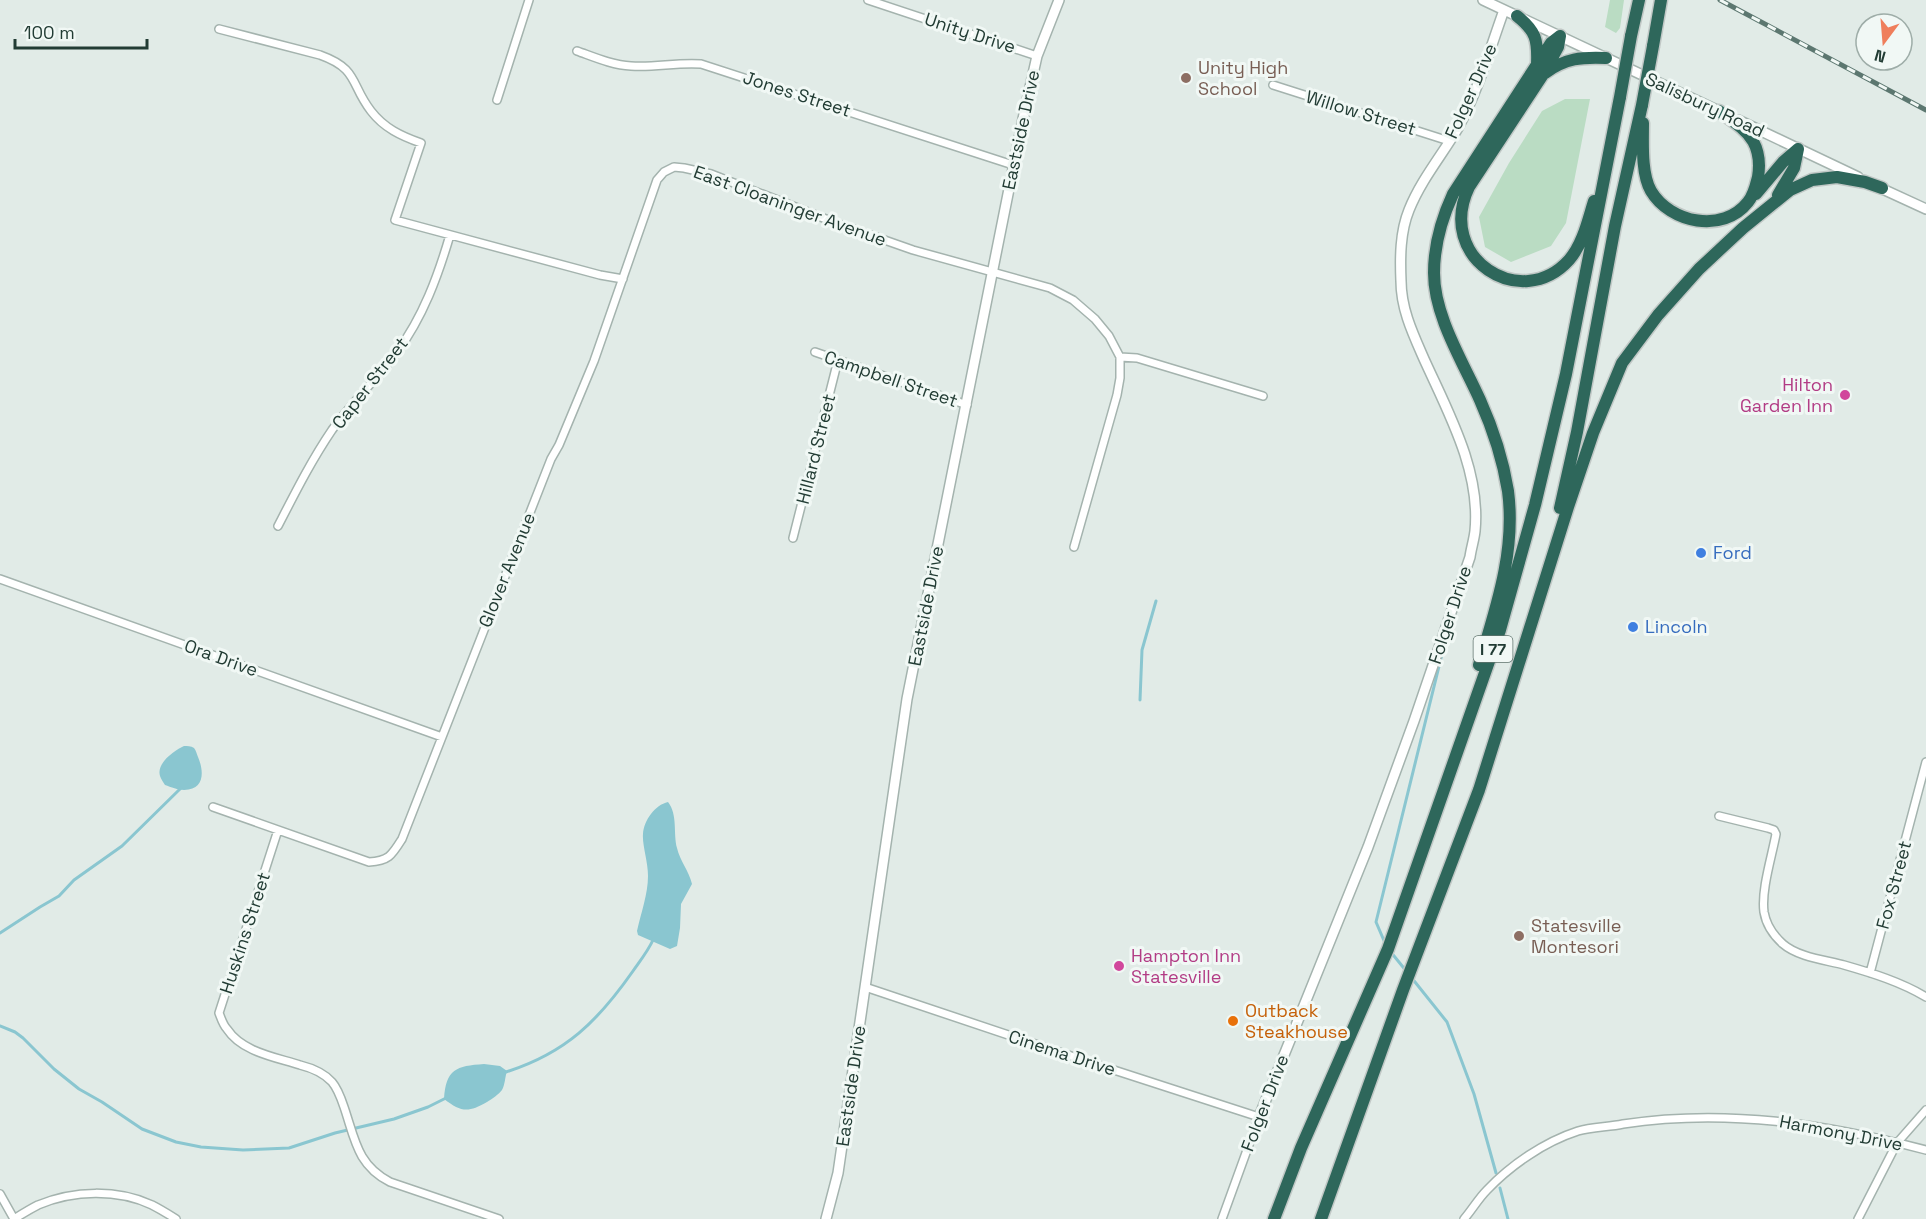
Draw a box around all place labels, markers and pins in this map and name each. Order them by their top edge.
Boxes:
place label: Unity High School [1198,56,1288,100]
marker: Unity High School [1179,71,1193,85]
place label: Hilton Garden Inn [1740,373,1833,417]
marker: Hilton Garden Inn [1838,388,1852,402]
place label: Ford [1713,541,1752,564]
marker: Ford [1694,546,1708,560]
place label: Lincoln [1645,615,1708,638]
marker: Lincoln [1626,620,1640,634]
place label: Statesville Montesori [1531,914,1621,958]
marker: Statesville Montesori [1512,929,1526,943]
place label: Hampton Inn Statesville [1131,944,1241,988]
marker: Hampton Inn Statesville [1112,959,1126,973]
place label: Outback Steakhouse [1245,999,1348,1043]
marker: Outback Steakhouse [1226,1014,1240,1028]

